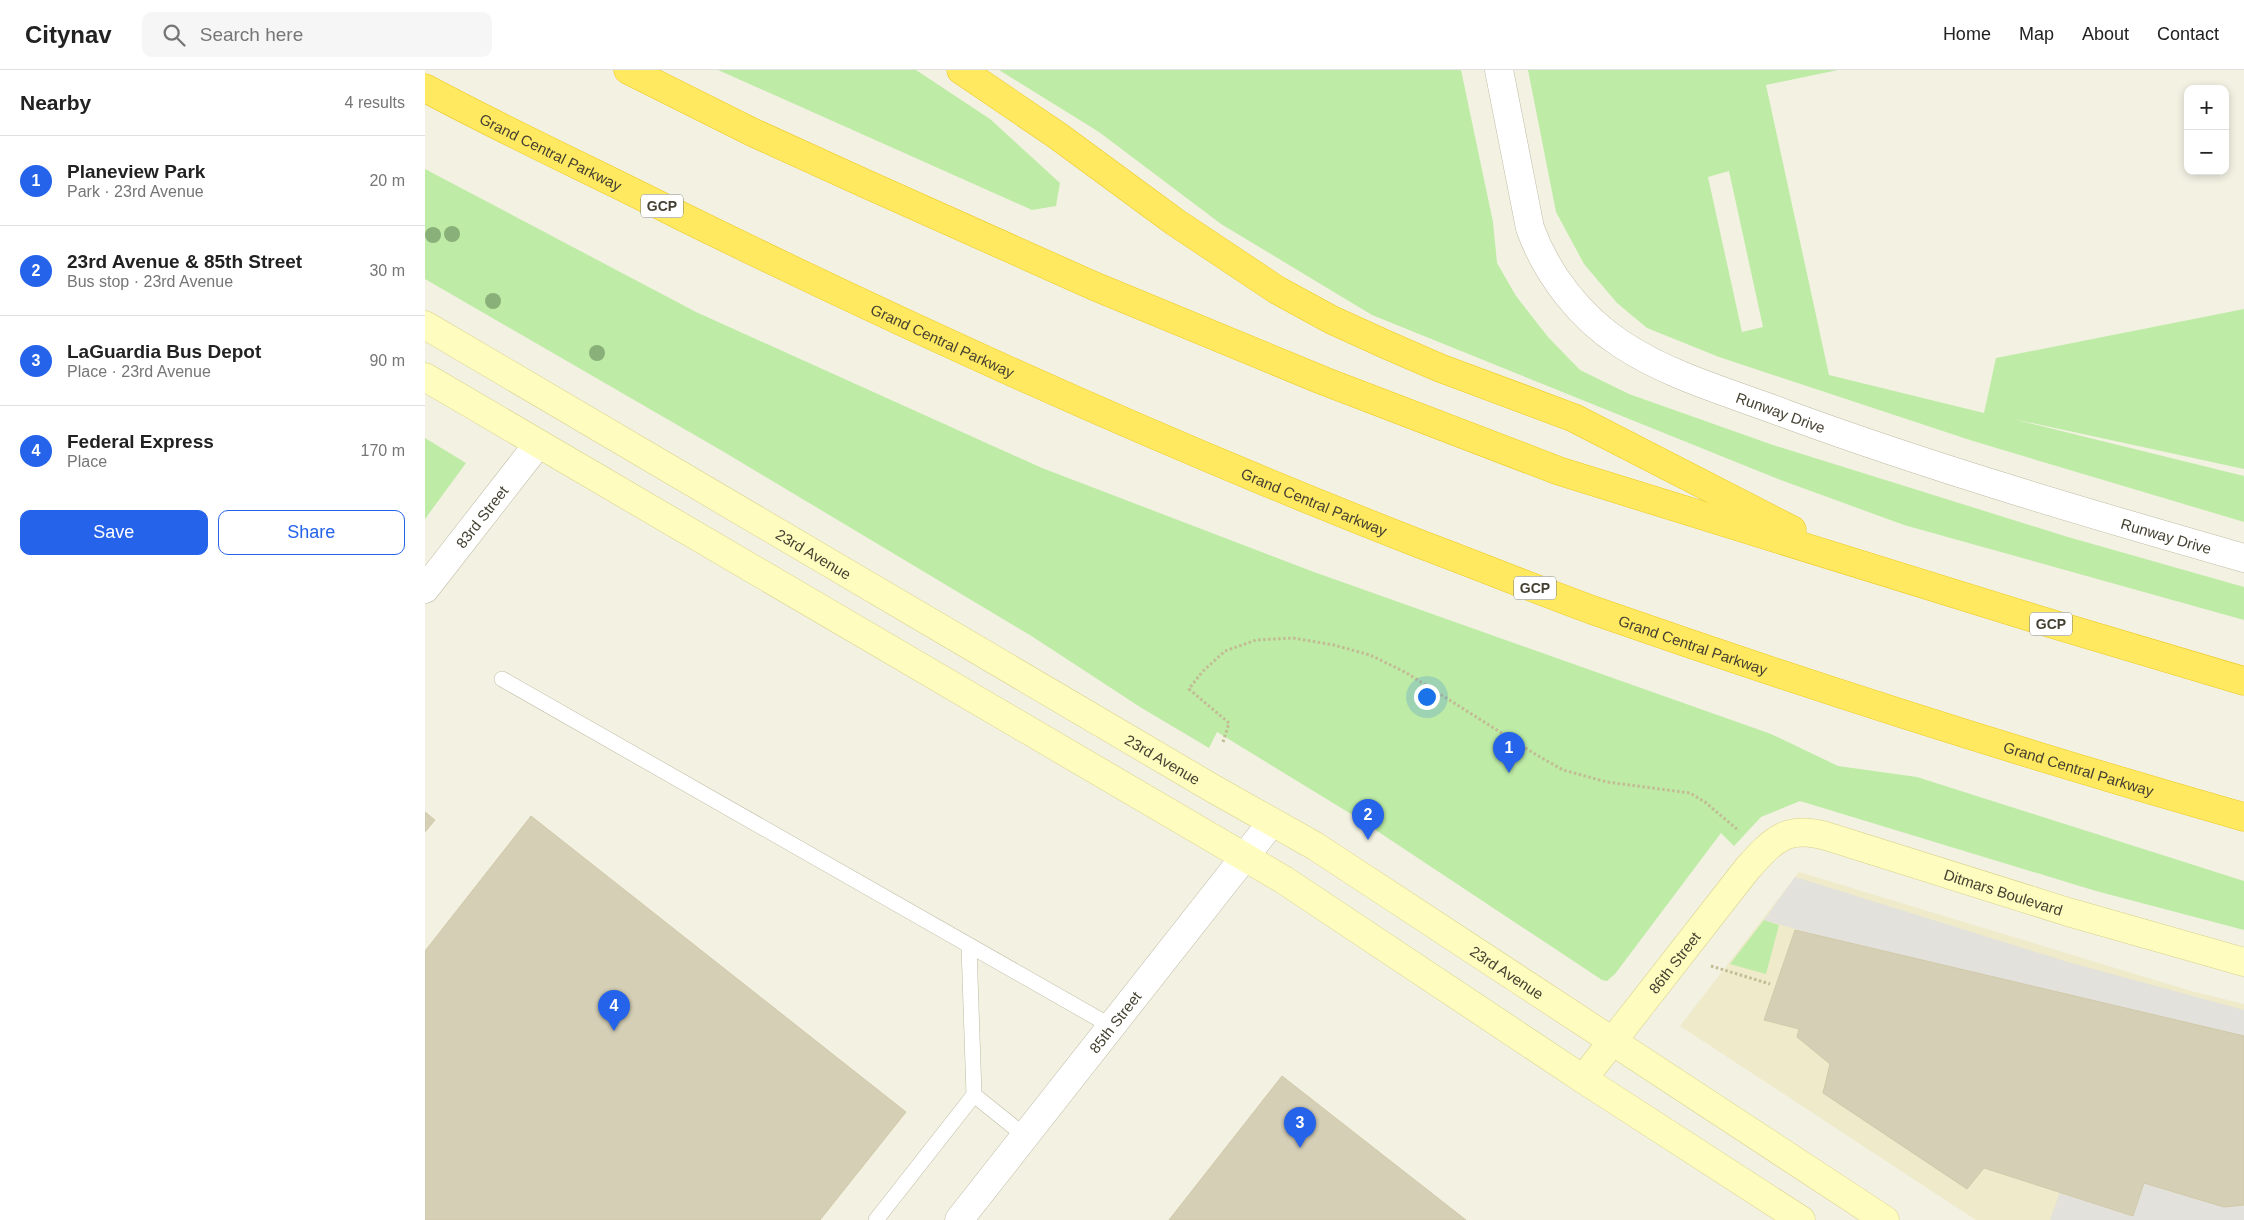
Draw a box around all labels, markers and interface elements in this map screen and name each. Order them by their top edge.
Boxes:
search box [142,12,492,57]
text: Citynav [25,21,112,48]
icon: search [160,21,188,49]
text: Search here [200,24,303,45]
text: Home [1943,24,1991,44]
text: Map [2019,24,2054,44]
text: About [2082,24,2129,44]
text: Contact [2157,24,2219,44]
map controls [2184,85,2229,175]
button: + [2184,85,2229,130]
text: Nearby [20,91,91,114]
text: 4 results [345,94,405,111]
street label: Grand Central Parkway [477,110,625,194]
button: − [2184,130,2229,175]
text: Planeview Park [67,161,205,182]
text: 1 [32,172,40,189]
text: 20 m [369,172,405,189]
text: Park · 23rd Avenue [67,183,204,200]
road number: GCP [641,194,683,218]
text: 23rd Avenue & 85th Street [67,251,302,272]
text: 2 [32,262,40,279]
text: 30 m [369,262,405,279]
text: Bus stop · 23rd Avenue [67,273,233,290]
street label: Grand Central Parkway [868,300,1018,381]
text: LaGuardia Bus Depot [67,341,261,362]
text: 3 [32,352,40,369]
text: 90 m [369,352,405,369]
text: Place · 23rd Avenue [67,363,211,380]
street label: Runway Drive [1734,388,1828,436]
text: Federal Express [67,431,214,452]
text: 4 [32,442,40,459]
text: 170 m [361,442,405,459]
text: Place [67,453,107,470]
street label: Grand Central Parkway [1239,464,1390,539]
street label: 83rd Street [452,481,512,551]
button: Save [20,510,208,555]
button: Share [218,510,405,555]
street label: Runway Drive [2119,514,2214,557]
street label: 23rd Avenue [773,525,854,582]
road number: GCP [1514,576,1556,600]
street label: Grand Central Parkway [1616,611,1770,678]
road number: GCP [2030,612,2072,636]
your location [1414,684,1440,710]
street label: 23rd Avenue [1122,730,1203,788]
pin: 1 [1493,732,1525,773]
street label: Grand Central Parkway [2002,738,2156,799]
pin: 2 [1352,799,1384,840]
street label: Ditmars Boulevard [1942,865,2065,918]
street label: 86th Street [1645,928,1704,997]
street label: 23rd Avenue [1467,942,1547,1002]
street label: 85th Street [1085,987,1145,1056]
pin: 4 [598,990,630,1031]
pin: 3 [1284,1107,1316,1148]

